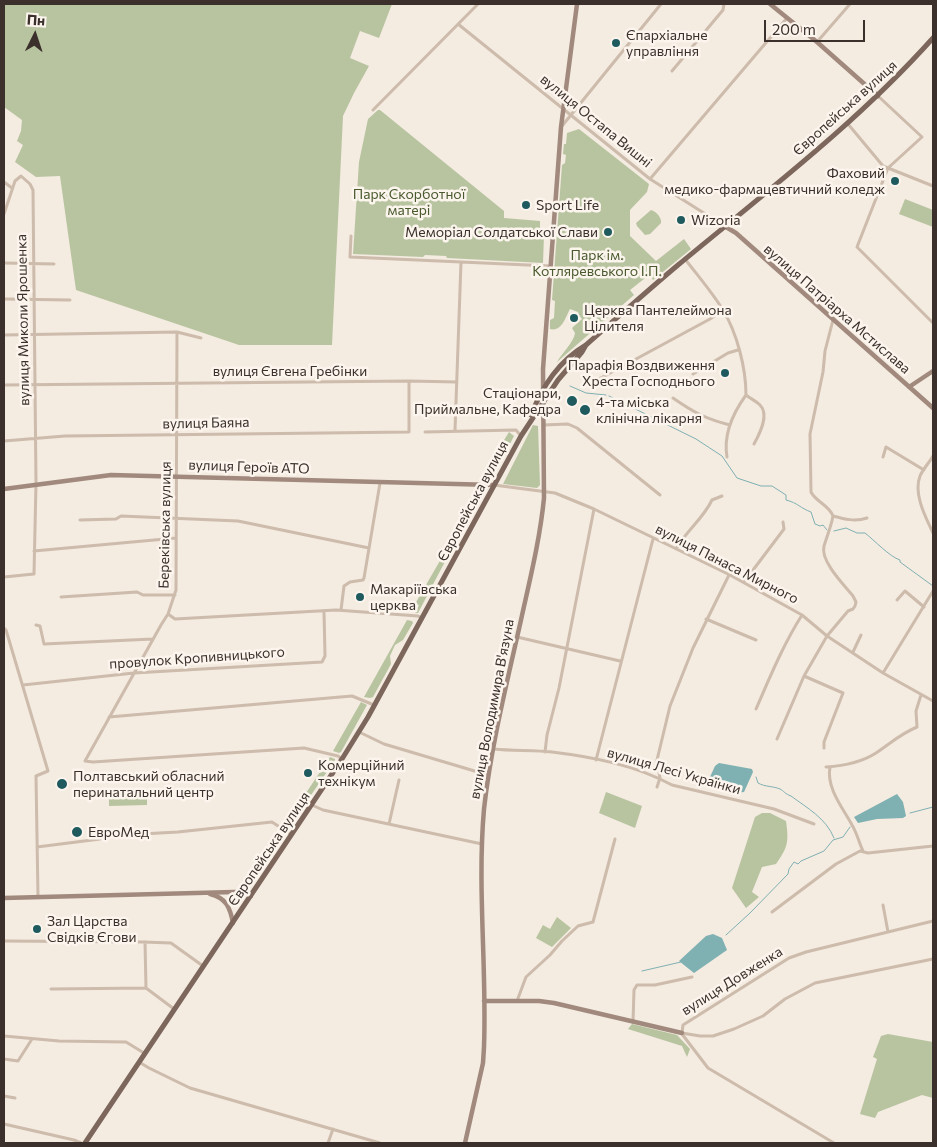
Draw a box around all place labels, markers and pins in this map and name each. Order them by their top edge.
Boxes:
place label: Єпархіальне управління [626,27,708,59]
marker: Єпархіальне управління [610,37,622,49]
place label: Фаховий медико-фармацевтичний коледж [664,165,885,198]
marker: Фаховий медико-фармацевтичний коледж [889,175,901,187]
place label: Sport Life [536,197,599,213]
marker: Sport Life [520,199,532,211]
place label: Wizoria [691,212,741,228]
marker: Wizoria [675,214,687,226]
place label: Меморіал Солдатської Слави [405,224,598,240]
marker: Меморіал Солдатської Слави [602,226,614,238]
place label: Церква Пантелеймона Цілителя [584,302,732,334]
marker: Церква Пантелеймона Цілителя [568,312,580,324]
place label: Парафія Воздвиження Хреста Господнього [568,357,715,390]
marker: Парафія Воздвиження Хреста Господнього [719,367,731,379]
place label: Стаціонари, Приймальне, Кафедра [414,385,561,418]
marker: Стаціонари, Приймальне, Кафедра [565,394,579,408]
place label: 4-та міська клінічна лікарня [596,394,702,427]
marker: 4-та міська клінічна лікарня [578,403,592,417]
place label: Макаріївська церква [370,581,457,614]
marker: Макаріївська церква [354,591,366,603]
place label: Комерційний технікум [318,757,405,790]
marker: Комерційний технікум [302,767,314,779]
place label: Полтавський обласний перинатальний центр [73,768,224,800]
marker: Полтавський обласний перинатальний центр [55,777,69,791]
place label: ЕвроМед [88,824,149,840]
marker: ЕвроМед [70,825,84,839]
place label: Зал Царства Cвідків Єгови [47,913,136,946]
marker: Зал Царства Cвідків Єгови [31,923,43,935]

